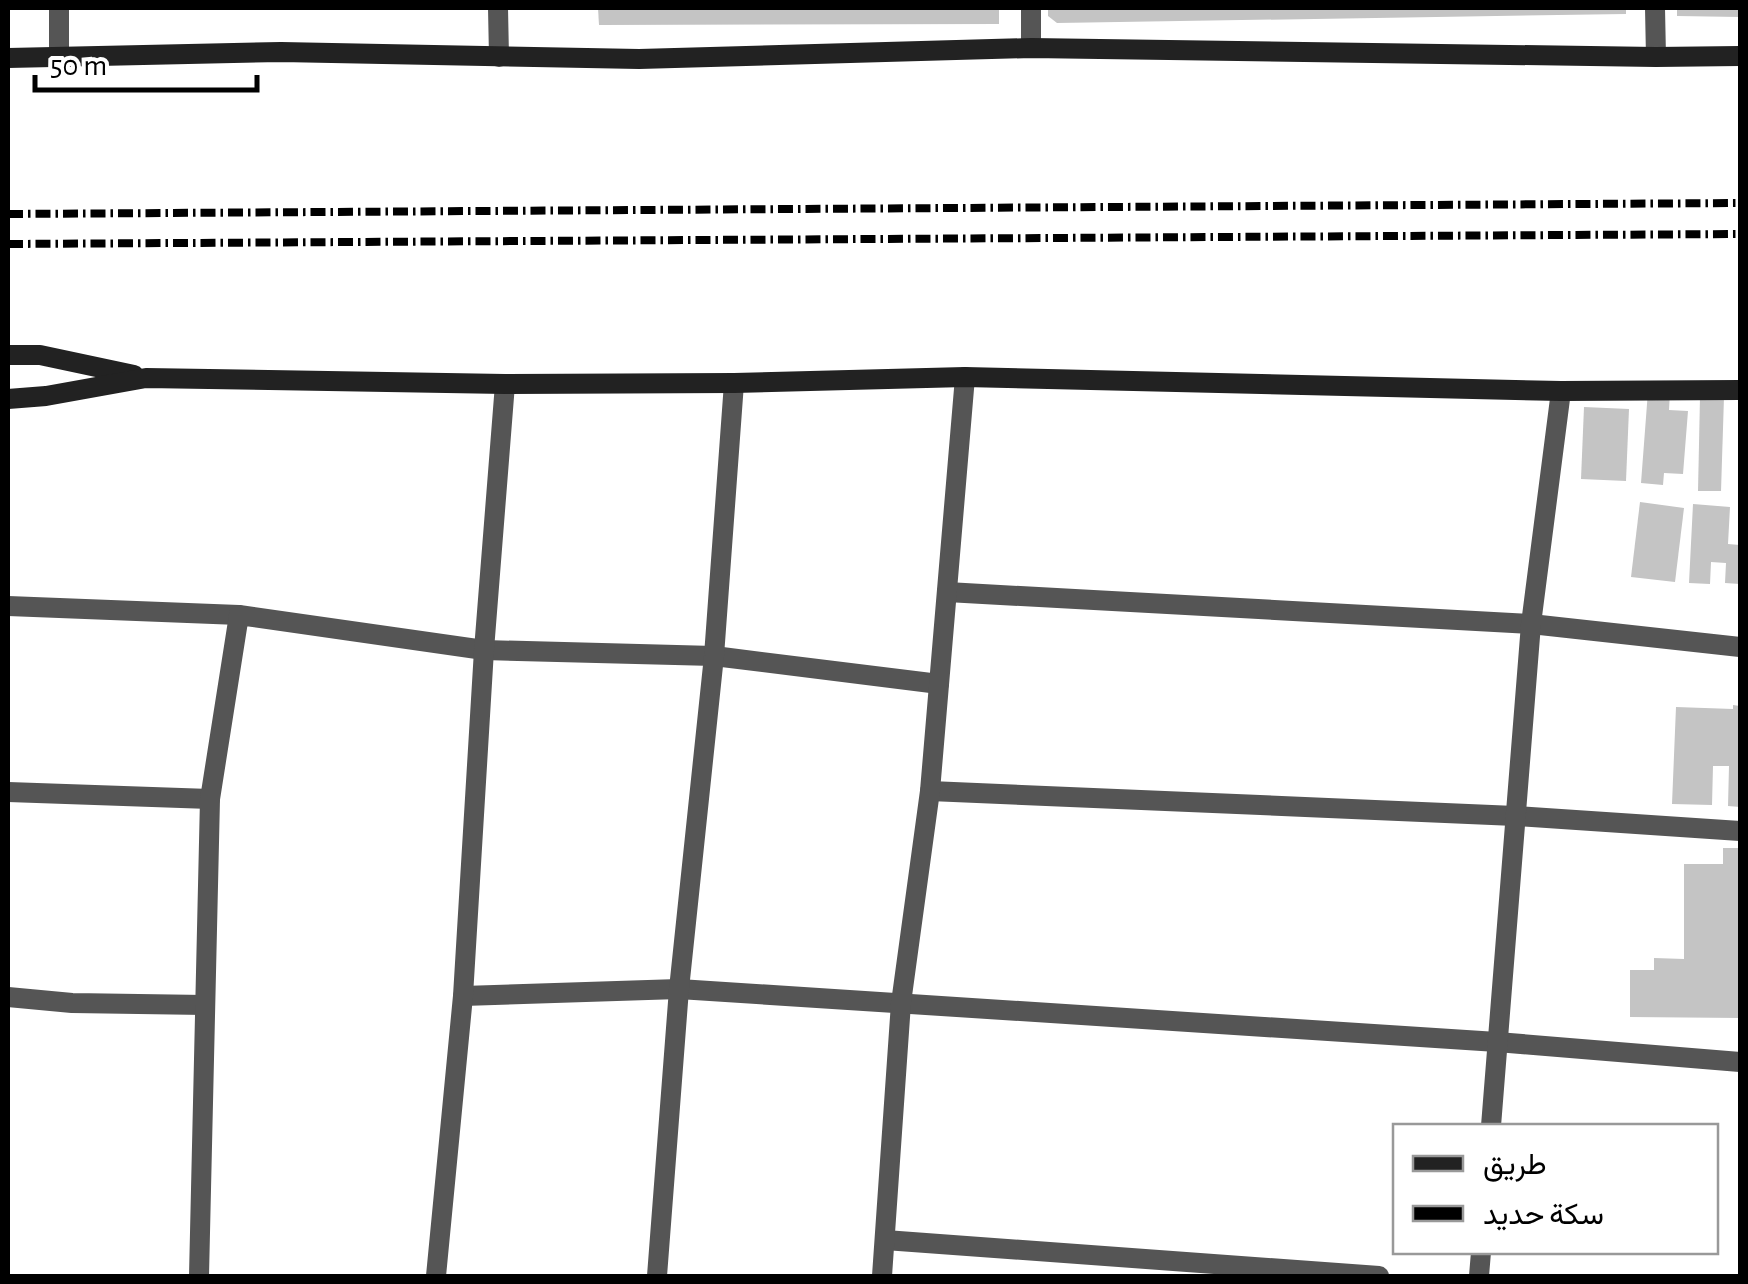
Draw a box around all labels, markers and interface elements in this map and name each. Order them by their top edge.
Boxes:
scale bar [35,30,258,92]
text: 50 m [50,51,107,81]
legend [1393,1124,1718,1254]
text: طريق [1483,1150,1547,1182]
text: سكة حديد [1483,1200,1604,1231]

